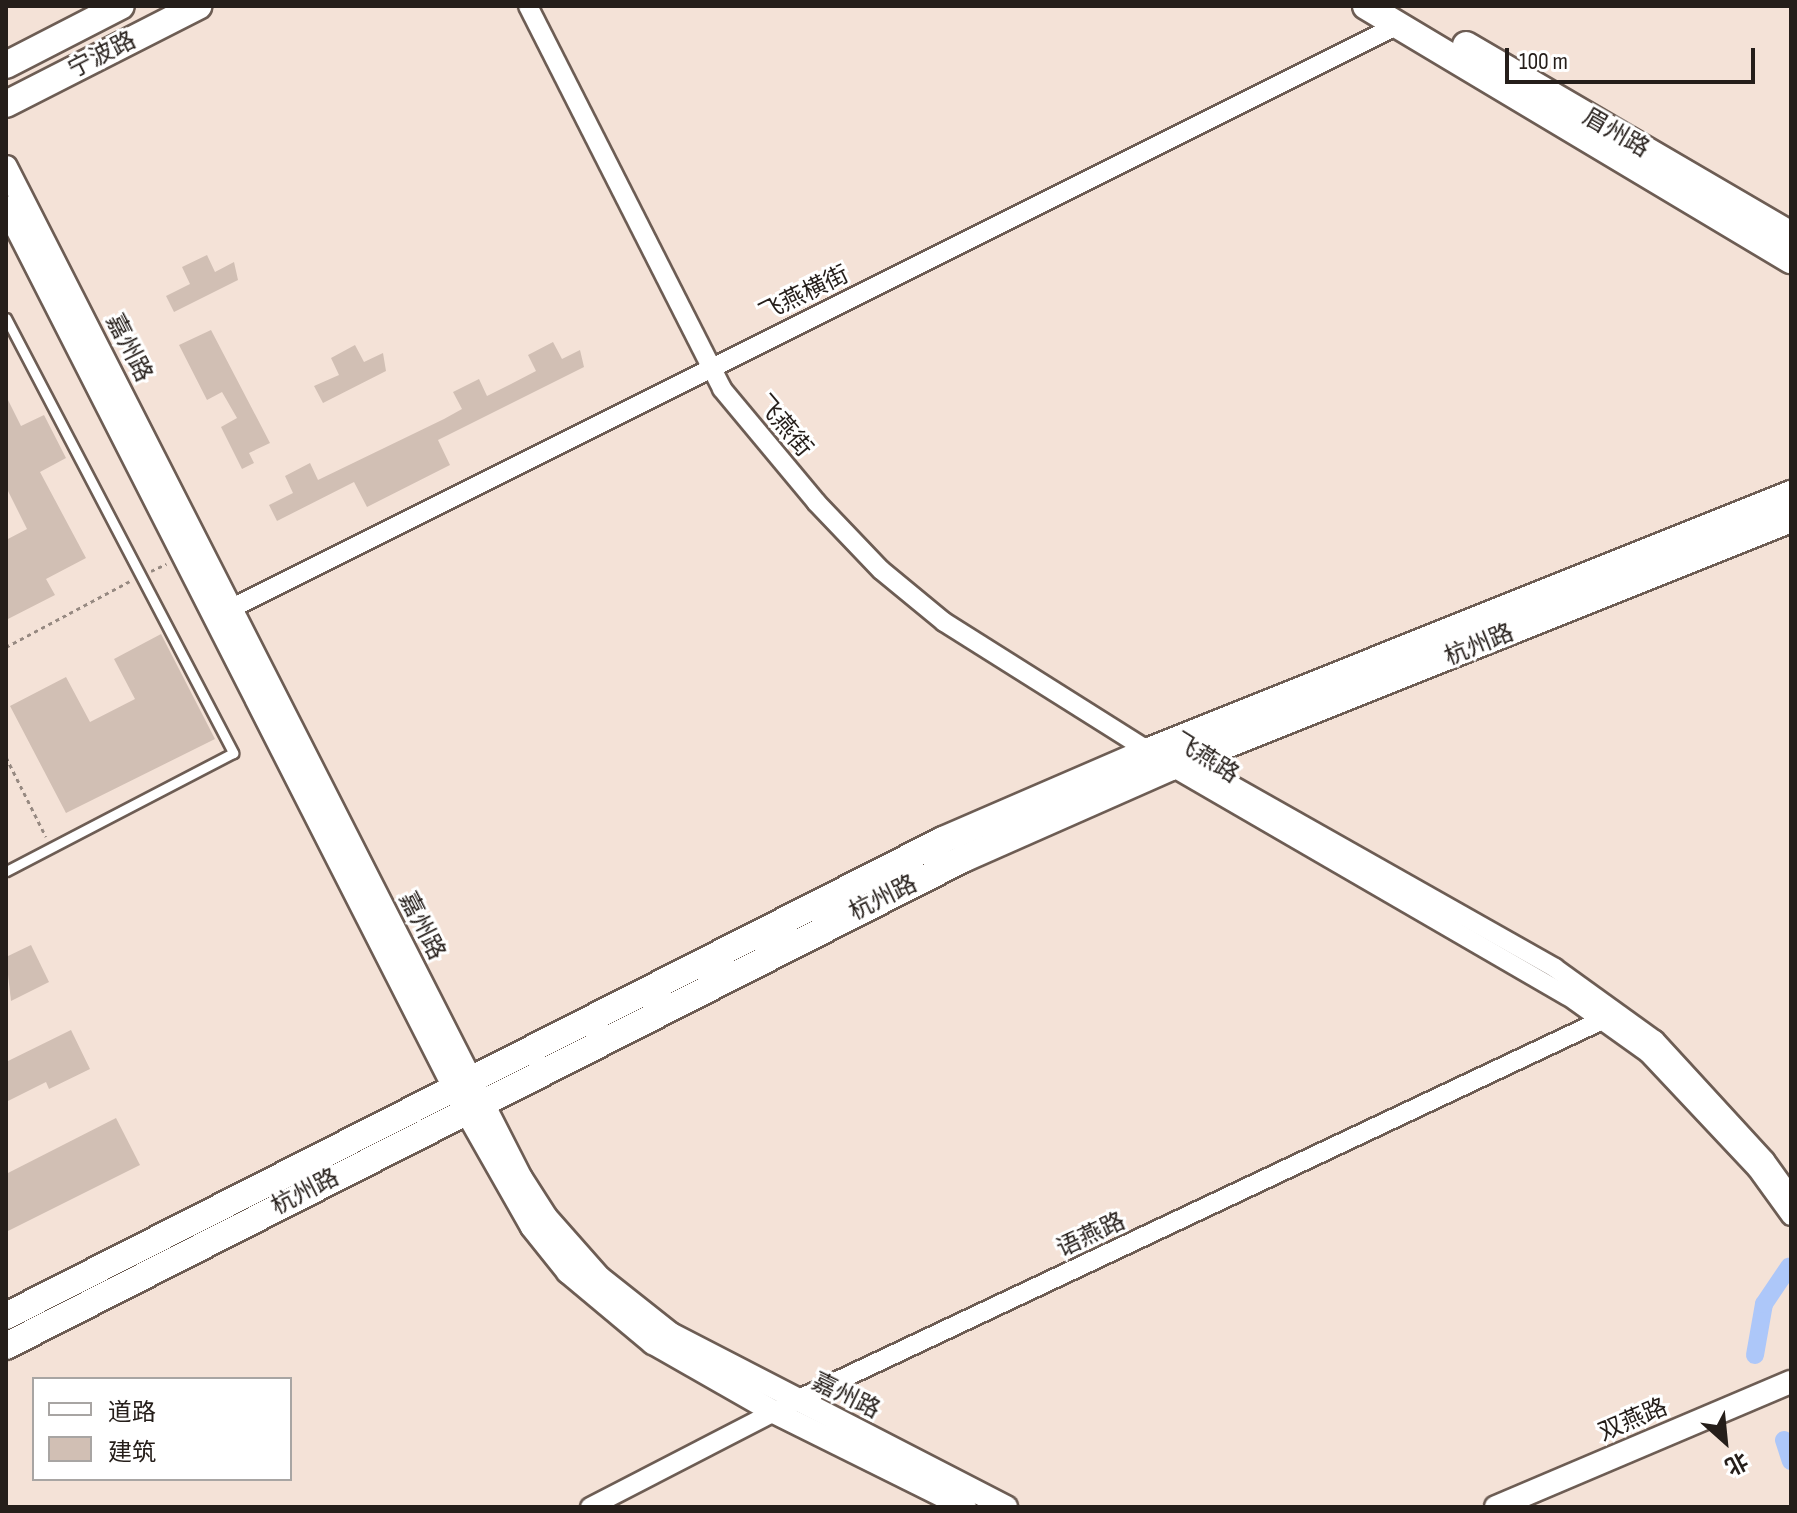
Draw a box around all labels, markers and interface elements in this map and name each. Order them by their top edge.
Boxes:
street label: 宁波路 [63,26,141,84]
scale bar [1509,32,1759,82]
text: 100 m [1519,47,1568,76]
street label: 眉州路 [1578,103,1654,163]
street label: 飞燕横街 [755,260,853,328]
street label: 嘉州路 [100,309,158,387]
street label: 飞燕街 [750,389,818,463]
street label: 杭州路 [1440,618,1518,672]
street label: 飞燕路 [1168,727,1244,789]
street label: 杭州路 [844,869,922,927]
street label: 嘉州路 [393,887,451,965]
street label: 杭州路 [266,1163,344,1221]
street label: 语燕路 [1052,1207,1130,1263]
street label: 嘉州路 [807,1367,885,1425]
legend [32,1377,292,1481]
street label: 双燕路 [1594,1393,1672,1447]
text: 道路 [108,1398,156,1427]
north arrow [1685,1401,1765,1481]
text: 建筑 [108,1438,156,1467]
text: 北 [1720,1446,1752,1480]

